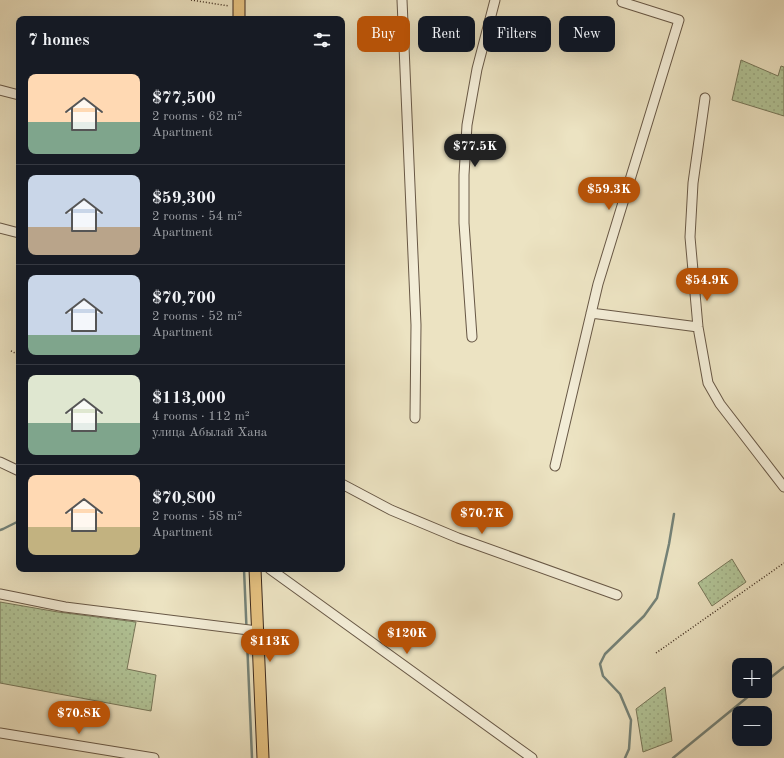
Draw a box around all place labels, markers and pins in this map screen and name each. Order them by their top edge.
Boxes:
pin: $77.5K [442,134,508,168]
pin: $59.3K [576,177,642,211]
pin: $54.9K [674,268,740,302]
pin: $70.7K [449,501,515,535]
pin: $120K [379,621,435,655]
pin: $113K [242,629,298,663]
pin: $70.8K [46,701,112,735]

